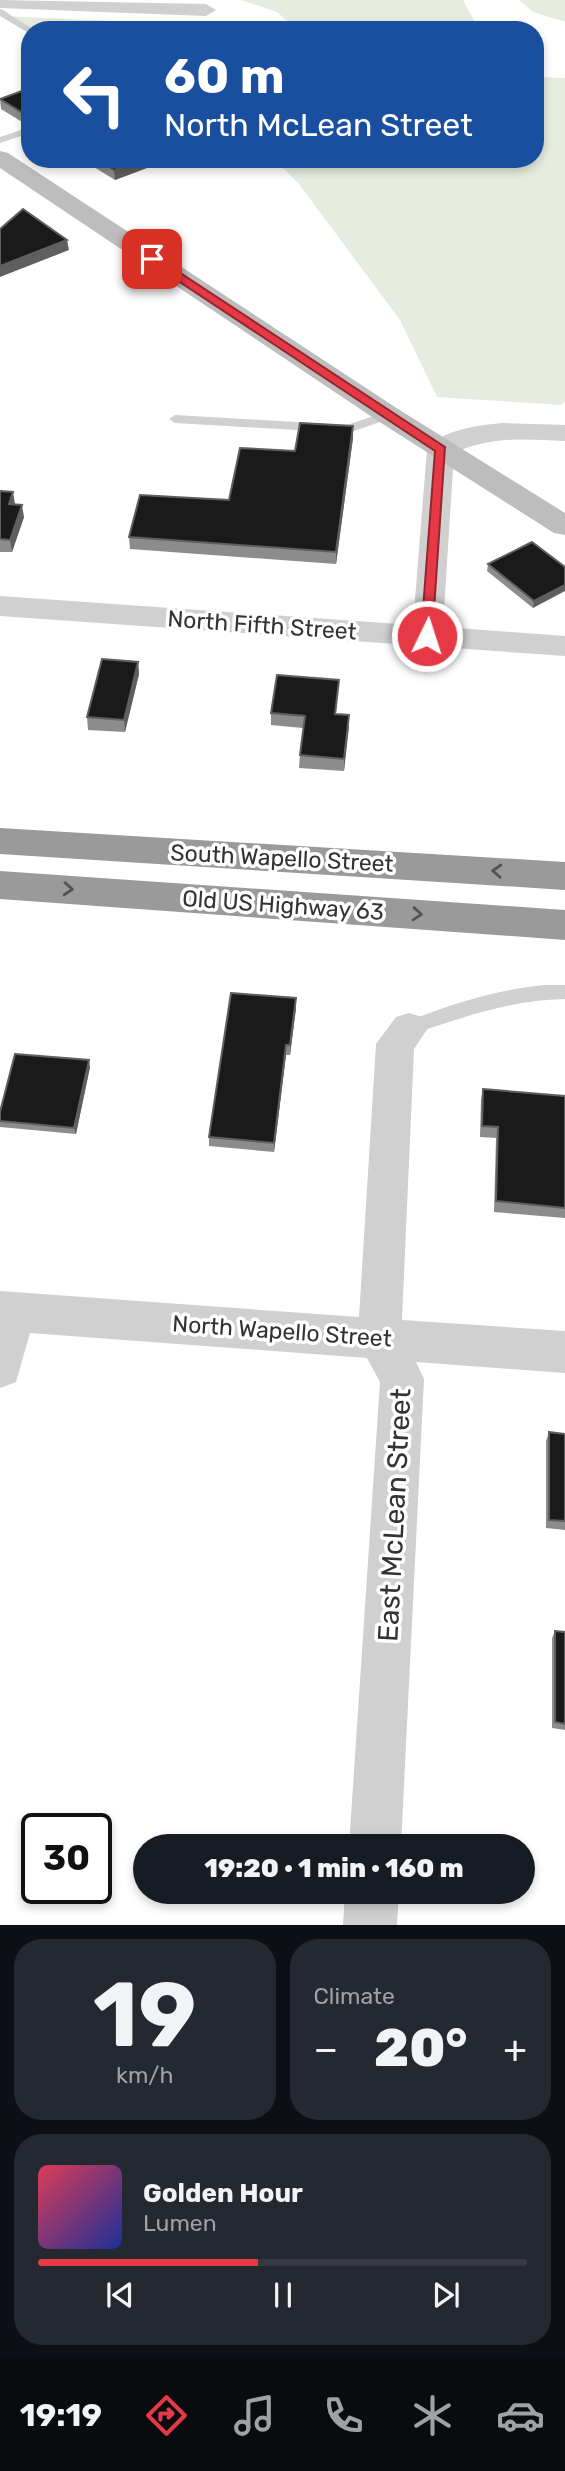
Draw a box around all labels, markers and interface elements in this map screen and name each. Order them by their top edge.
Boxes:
text: 60 m [164,47,285,105]
icon: left [49,49,140,140]
text: North McLean Street [164,106,473,144]
pin [122,229,182,289]
icon: arrive [133,240,171,278]
position arrow [390,599,464,673]
street label: North Fifth Street [166,604,358,646]
street label: South Wapello Street [170,838,394,878]
one-way arrow [491,864,502,879]
one-way arrow [63,881,74,896]
street label: Old US Highway 63 [181,884,385,926]
one-way arrow [412,906,423,921]
street label: North Wapello Street [171,1309,393,1353]
street label: East McLean Street [371,1388,418,1642]
speed limit sign: 30 [21,1813,112,1904]
text: 19:20 · 1 min · 160 m [204,1853,464,1884]
text: 19 [93,1961,197,2069]
text: Climate [314,1982,395,2010]
text: 20° [374,2017,467,2079]
text: − [314,2026,338,2072]
text: + [503,2026,527,2072]
text: km/h [116,2061,173,2089]
text: Golden Hour [143,2178,303,2209]
text: Lumen [143,2209,217,2237]
icon: previous [101,2276,139,2314]
icon: pause [264,2276,302,2314]
icon: next [427,2276,465,2314]
icon: directions [142,2391,191,2440]
icon: music [230,2391,279,2440]
icon: phone [319,2391,368,2440]
icon: climate [408,2391,457,2440]
icon: car [496,2391,545,2440]
text: 19:19 [20,2396,102,2434]

